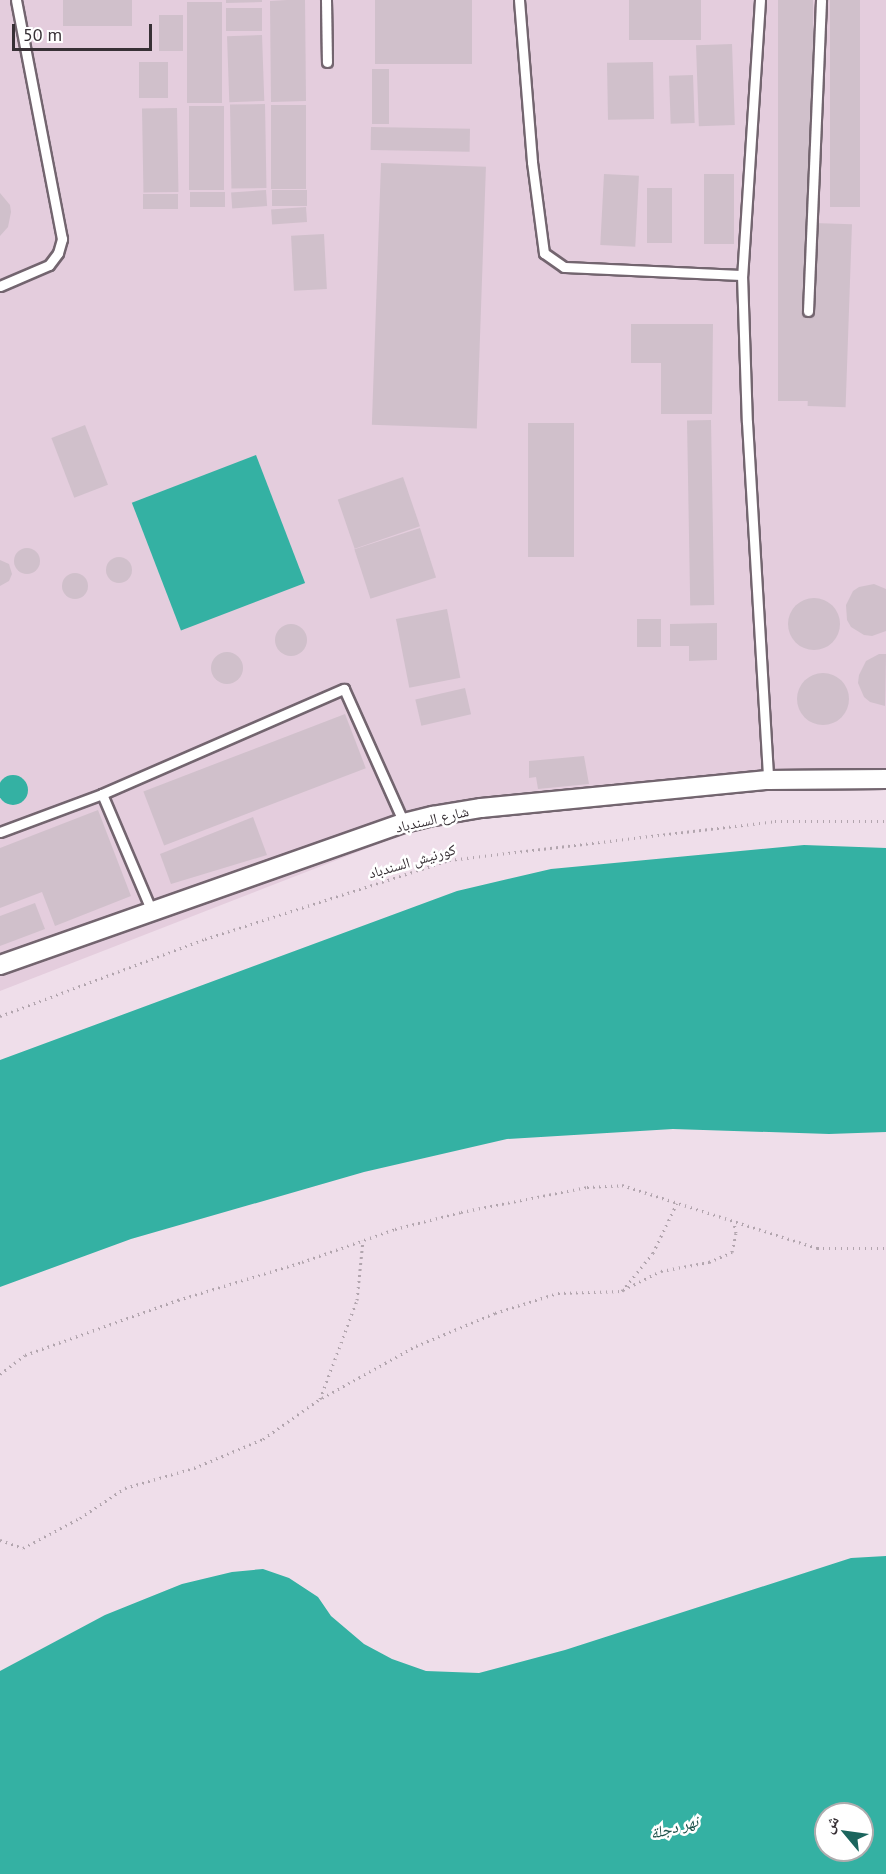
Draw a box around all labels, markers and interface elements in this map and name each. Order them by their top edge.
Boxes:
scale bar [15,12,154,50]
text: 50 m [23,23,62,46]
street label: شارع السندباد [394,802,470,836]
street label: كورنيش السندباد [366,840,458,882]
north arrow [814,1802,874,1862]
water label: نهر دجلة [648,1811,700,1843]
text: ش [817,1812,843,1837]

